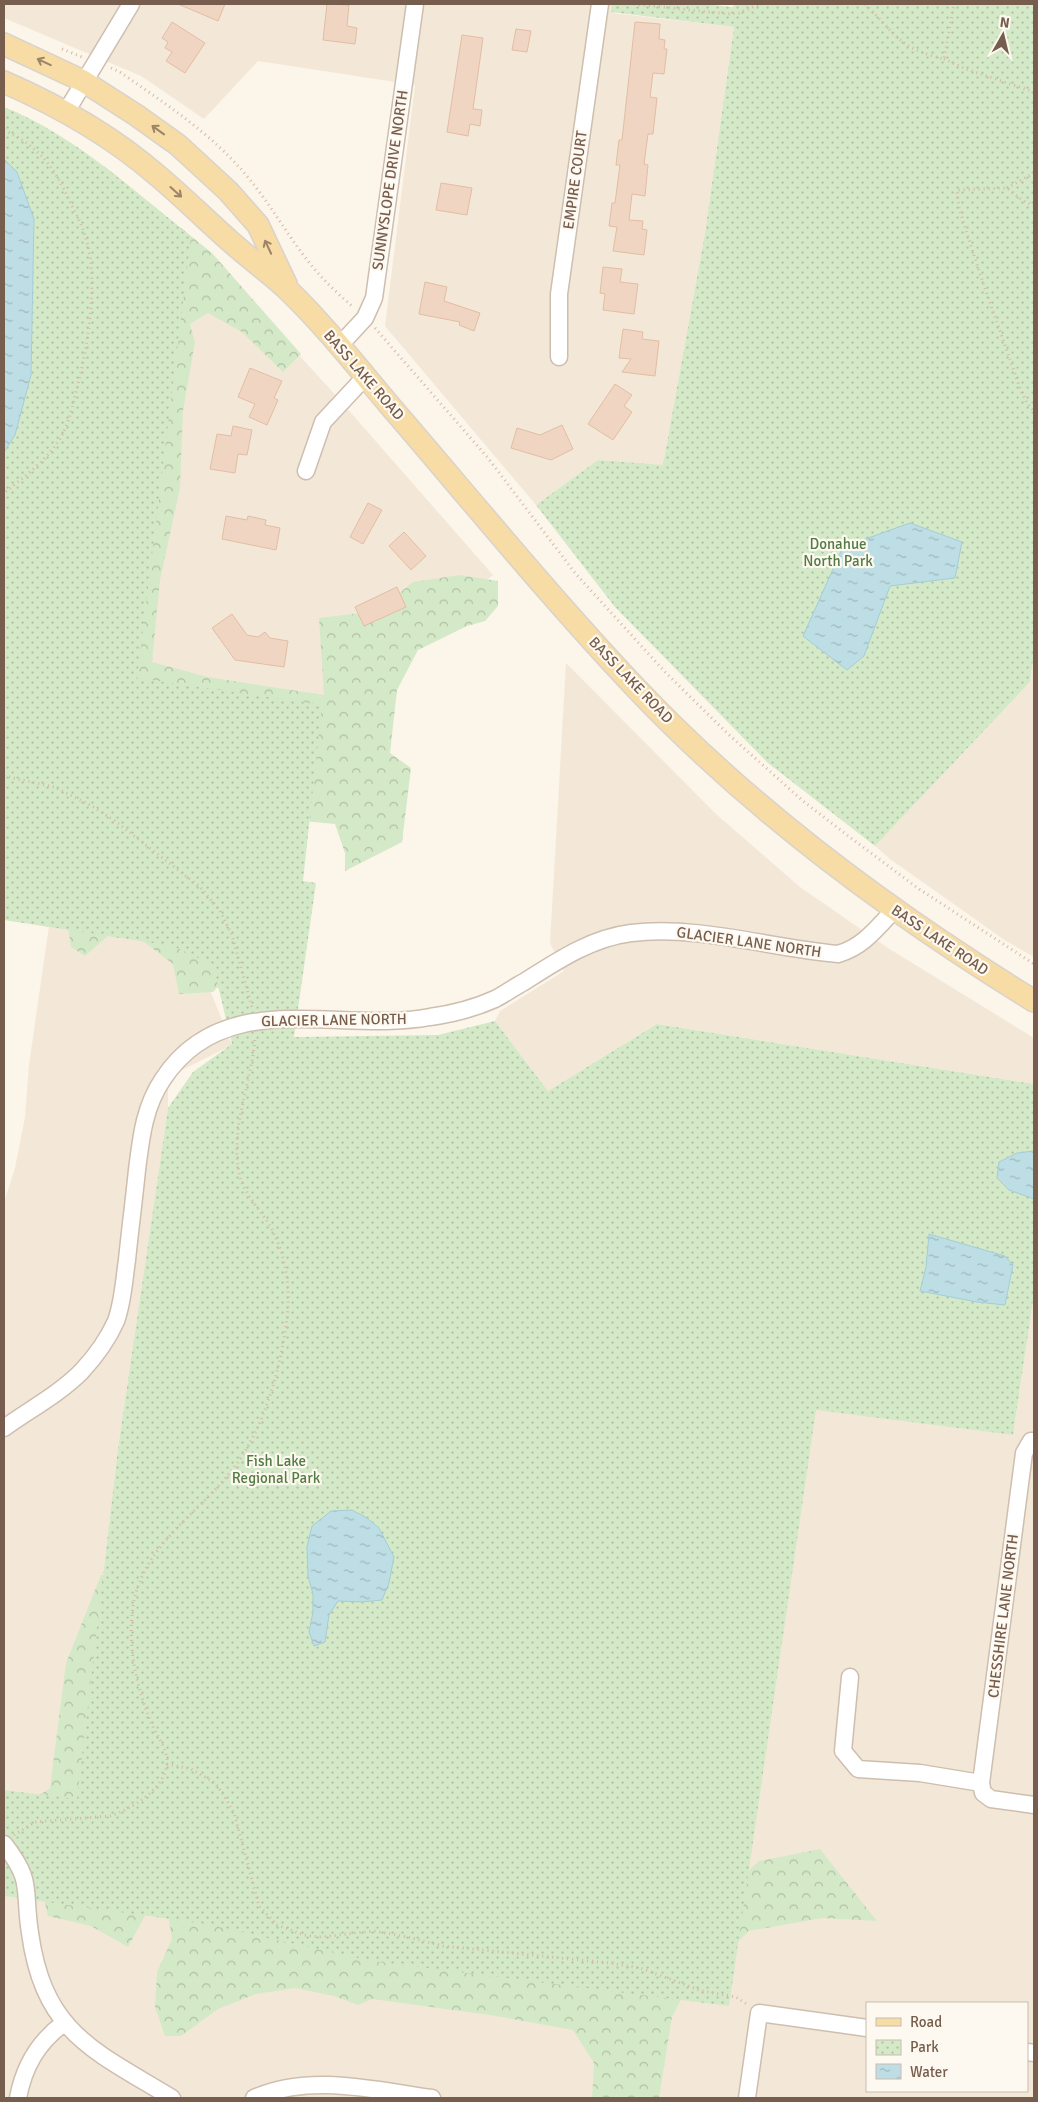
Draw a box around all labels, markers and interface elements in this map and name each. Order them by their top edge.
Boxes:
north arrow [978,10,1028,60]
text: N [999,14,1011,32]
one-way arrow [37,57,52,66]
street label: SUNNYSLOPE DRIVE NORTH [368,89,412,271]
one-way arrow [151,125,165,135]
street label: EMPIRE COURT [559,129,591,230]
one-way arrow [169,186,182,197]
one-way arrow [263,240,273,255]
street label: BASS LAKE ROAD [320,326,408,424]
park label: Donahue North Park [803,535,873,570]
street label: BASS LAKE ROAD [585,633,677,727]
street label: BASS LAKE ROAD [888,901,992,979]
street label: GLACIER LANE NORTH [676,923,822,961]
street label: GLACIER LANE NORTH [261,1010,407,1030]
park label: Fish Lake Regional Park [232,1452,321,1487]
street label: CHESSHIRE LANE NORTH [984,1533,1022,1699]
legend [866,2002,1028,2092]
text: Road [910,2013,942,2031]
text: Park [910,2038,939,2056]
text: Water [910,2063,948,2081]

